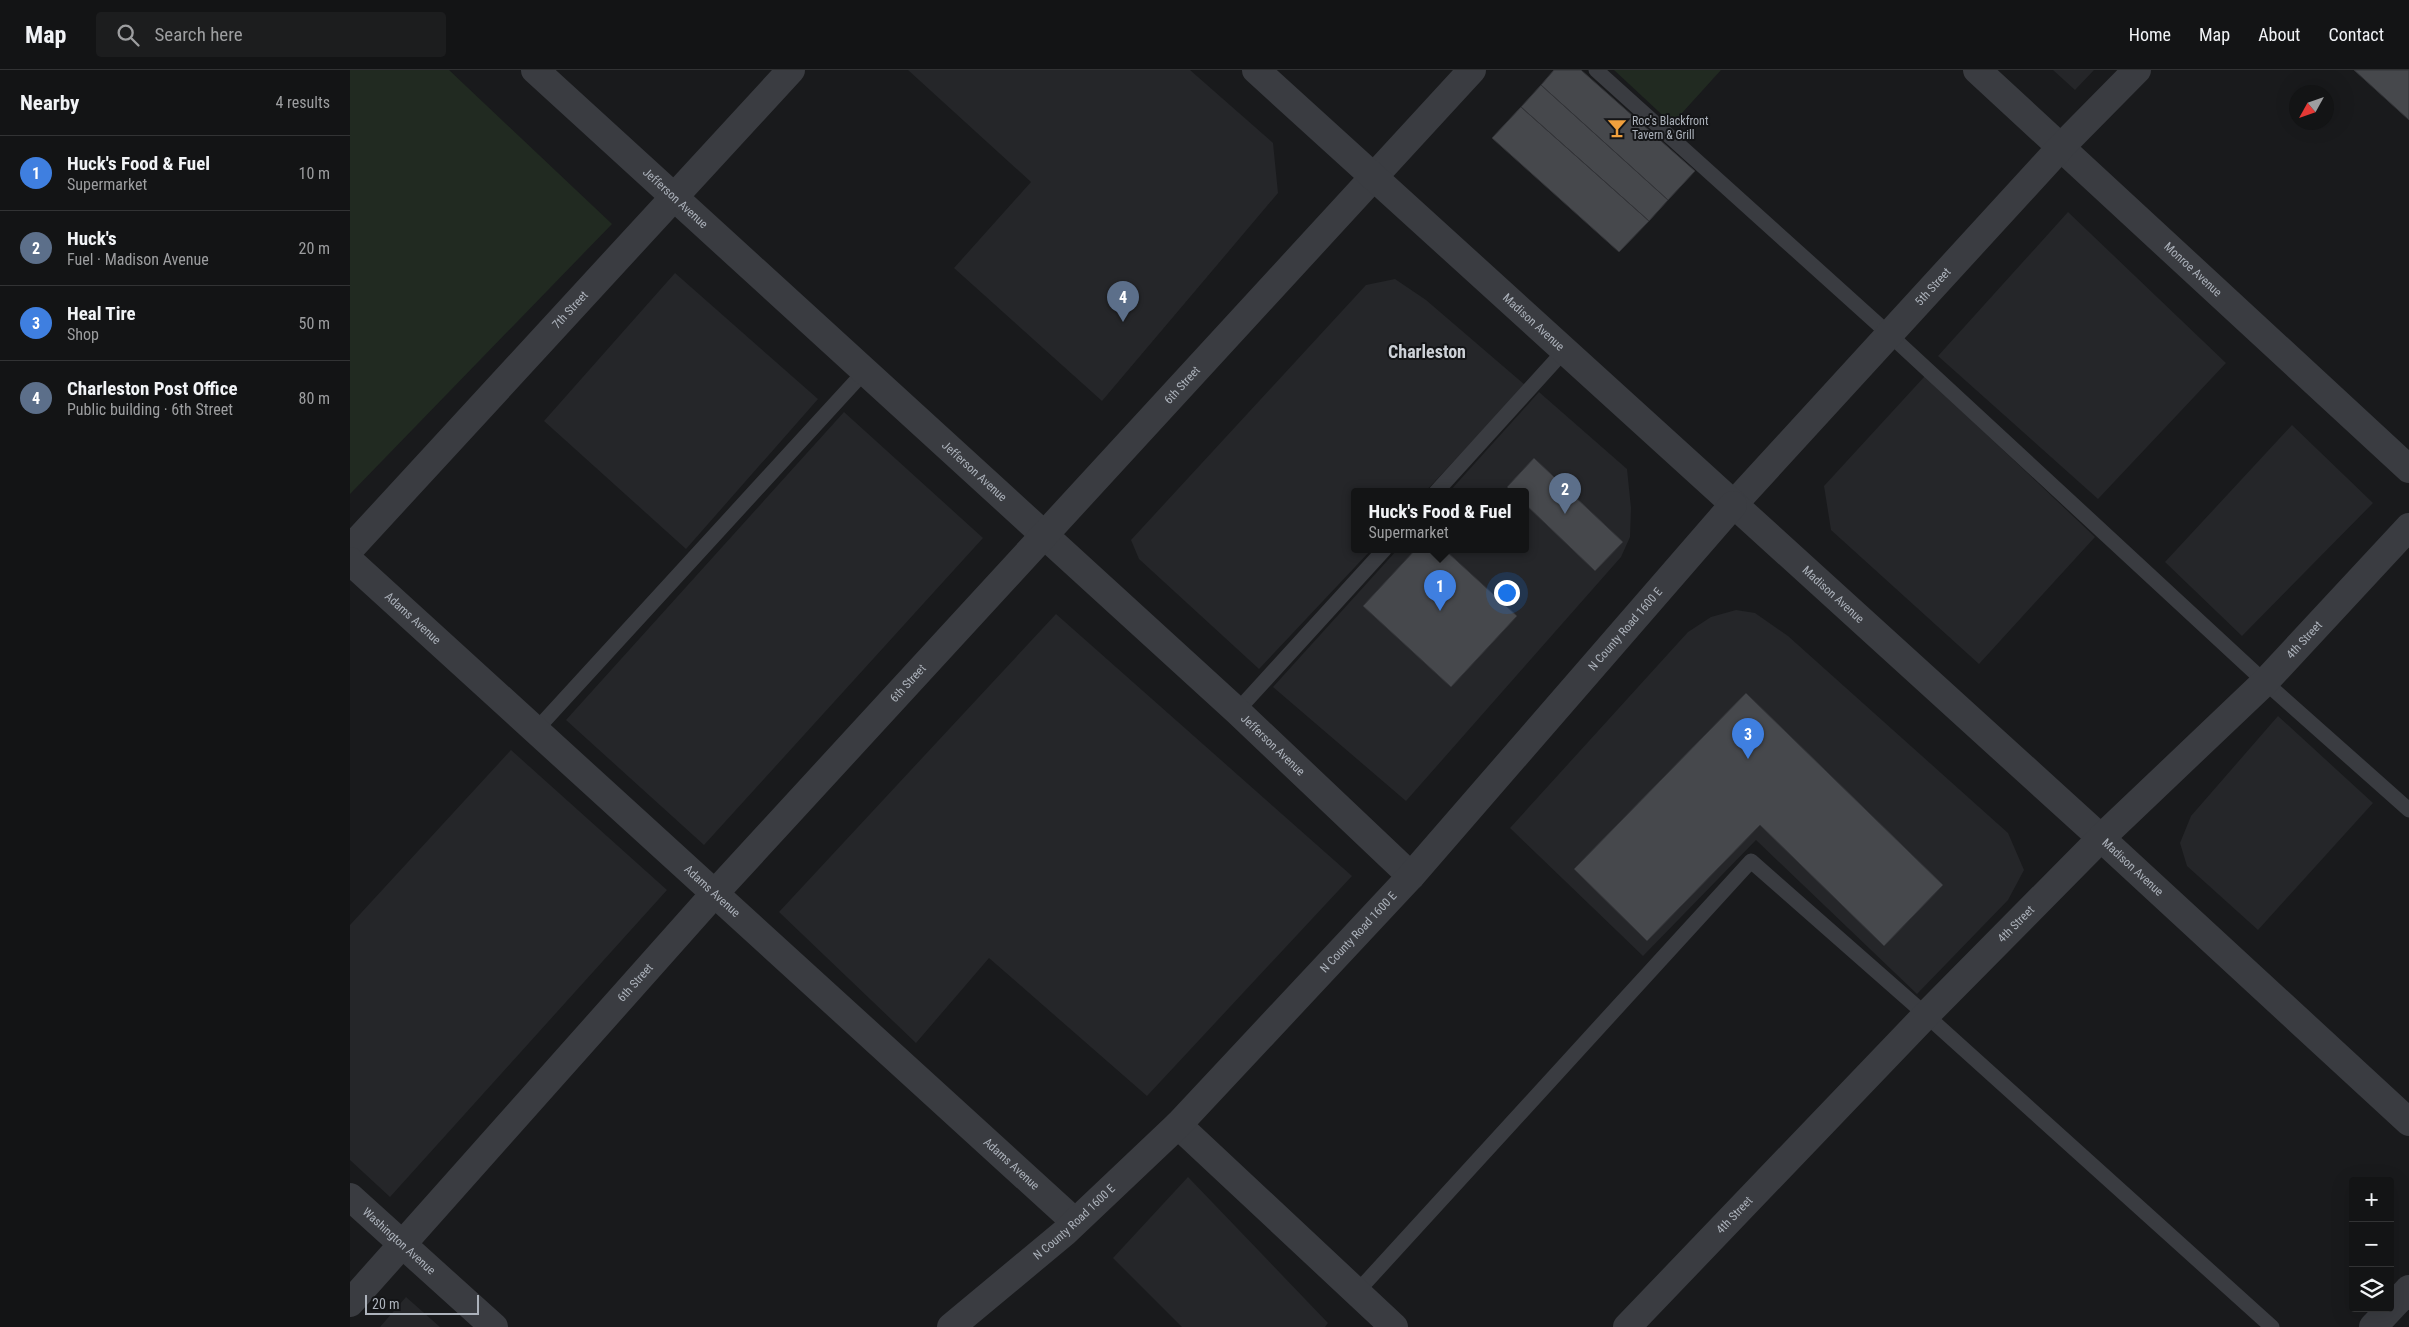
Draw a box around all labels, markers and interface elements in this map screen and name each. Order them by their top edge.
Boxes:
search box [96,12,446,57]
text: Map [25,21,66,49]
icon: search [114,21,142,49]
text: Search here [154,23,243,46]
text: Home [2129,24,2171,45]
text: Map [2199,24,2230,45]
text: About [2258,24,2300,45]
text: Contact [2328,24,2384,45]
north arrow [2289,85,2334,130]
text: Nearby [20,91,79,115]
text: 4 results [275,93,330,112]
place label: Roc's Blackfront Tavern & Grill [1632,114,1709,142]
bar icon: Roc's Blackfront Tavern & Grill [1606,117,1628,139]
text: Huck's Food & Fuel [67,152,210,175]
text: 1 [32,164,40,183]
text: 10 m [298,164,330,183]
street label: Jefferson Avenue [640,165,711,231]
text: Supermarket [67,175,147,194]
text: Huck's [67,227,117,250]
text: 2 [32,239,40,258]
text: 20 m [298,239,330,258]
street label: Monroe Avenue [2161,239,2225,300]
text: Fuel · Madison Avenue [67,250,209,269]
street label: 5th Street [1912,265,1954,309]
pin: 4 [1107,281,1139,322]
street label: 7th Street [549,288,591,332]
street label: Madison Avenue [1500,291,1567,354]
text: Heal Tire [67,302,136,325]
text: 3 [32,314,40,333]
text: 50 m [298,314,330,333]
text: Shop [67,325,99,344]
district label: Charleston [1388,341,1466,362]
street label: 6th Street [1161,363,1203,407]
text: Charleston Post Office [67,377,238,400]
text: 4 [32,389,40,408]
text: 80 m [298,389,330,408]
text: Public building · 6th Street [67,400,233,419]
street label: Jefferson Avenue [939,438,1010,505]
pin: 2 [1549,473,1581,514]
popup [1351,488,1529,553]
text: Huck's Food & Fuel [1368,500,1512,523]
text: Supermarket [1368,523,1449,542]
street label: Madison Avenue [1800,563,1867,626]
pin: 1 [1424,570,1456,611]
your location [1494,580,1520,606]
street label: N County Road 1600 E [1586,585,1665,673]
street label: Adams Avenue [382,589,444,647]
street label: 4th Street [2283,618,2325,661]
street label: 6th Street [887,661,929,705]
street label: Jefferson Avenue [1238,711,1308,779]
pin: 3 [1732,718,1764,759]
street label: Madison Avenue [2099,836,2166,899]
street label: Adams Avenue [681,862,743,920]
street label: N County Road 1600 E [1317,889,1399,975]
street label: 4th Street [1995,902,2037,945]
street label: 6th Street [615,960,656,1004]
street label: Adams Avenue [981,1135,1042,1193]
map controls [2349,1177,2394,1312]
button: + [2349,1177,2394,1222]
street label: N County Road 1600 E [1031,1181,1118,1262]
street label: 4th Street [1713,1193,1756,1237]
street label: Washington Avenue [360,1205,439,1278]
button: − [2349,1222,2394,1267]
button: layers [2349,1267,2394,1312]
scale bar [365,1292,479,1315]
text: 20 m [372,1296,400,1312]

